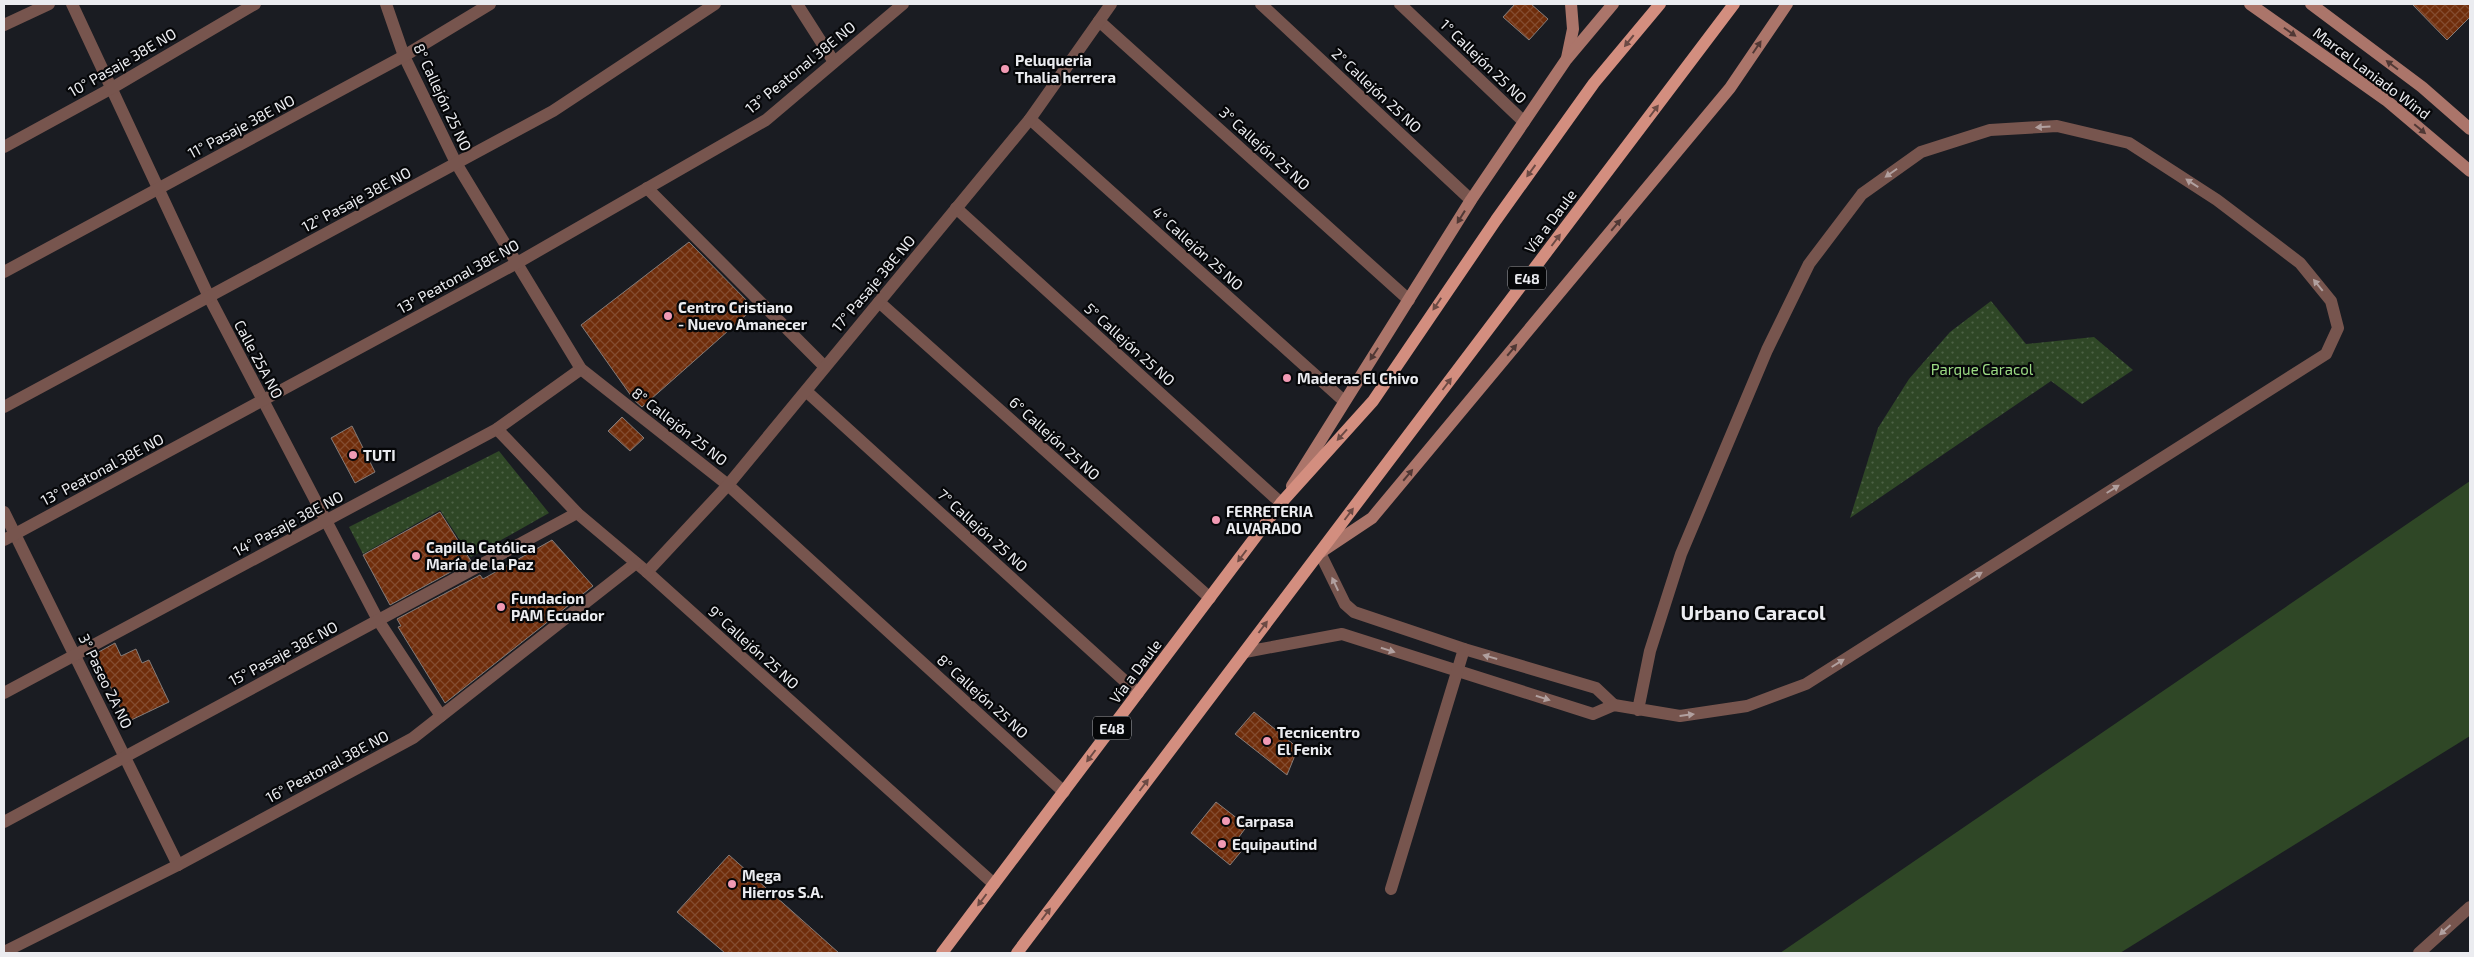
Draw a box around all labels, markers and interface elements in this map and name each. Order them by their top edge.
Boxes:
street label: 1° Callejón 25 NO [1436,15,1531,108]
street label: 13° Peatonal 38E NO [741,17,859,117]
street label: Marcel Laniado Wind [2310,23,2434,123]
street label: 10° Pasaje 38E NO [65,24,180,101]
one-way arrow [2283,27,2297,37]
one-way arrow [1623,35,1634,48]
street label: 8° Callejón 25 NO [409,40,476,154]
one-way arrow [1752,41,1762,54]
street label: 2° Callejón 25 NO [1328,44,1425,137]
place label: Peluqueria Thalia herrera [1015,51,1116,86]
one-way arrow [2386,59,2399,70]
marker: Peluqueria Thalia herrera [999,63,1011,75]
street label: 11° Pasaje 38E NO [184,90,298,163]
street label: 3° Callejón 25 NO [1215,103,1314,194]
one-way arrow [1648,105,1659,118]
one-way arrow [2035,123,2051,131]
one-way arrow [2414,123,2426,135]
street label: 12° Pasaje 38E NO [298,163,414,236]
one-way arrow [1526,164,1536,178]
one-way arrow [1884,168,1898,178]
one-way arrow [2185,179,2198,188]
street label: Vía a Daule [1520,186,1580,256]
street label: 4° Callejón 25 NO [1148,202,1247,294]
one-way arrow [1456,210,1465,223]
one-way arrow [1610,219,1621,232]
street label: 17° Pasaje 38E NO [827,231,919,335]
one-way arrow [1550,234,1561,247]
street label: 13° Peatonal 38E NO [394,235,522,317]
road number: E48 [1508,266,1546,290]
one-way arrow [2312,278,2323,291]
one-way arrow [1432,297,1442,311]
place label: Centro Cristiano - Nuevo Amanecer [678,298,808,333]
street label: 5° Callejón 25 NO [1080,299,1179,390]
marker: Centro Cristiano - Nuevo Amanecer [662,310,674,322]
street label: Calle 25A NO [231,317,287,401]
one-way arrow [1506,344,1517,357]
one-way arrow [1369,347,1379,361]
park label: Parque Caracol [1931,360,2034,378]
place label: Maderas El Chivo [1297,369,1419,387]
marker: Maderas El Chivo [1281,372,1293,384]
one-way arrow [1442,377,1452,391]
street label: 8° Callejón 25 NO [628,383,731,470]
street label: 6° Callejón 25 NO [1005,393,1104,484]
street label: 13° Peatonal 38E NO [37,429,167,509]
one-way arrow [1336,429,1348,441]
place label: TUTI [363,446,396,464]
marker: TUTI [347,449,359,461]
one-way arrow [1402,469,1413,481]
street label: 7° Callejón 25 NO [934,485,1032,576]
one-way arrow [2106,485,2120,494]
street label: 14° Pasaje 38E NO [230,486,346,560]
place label: FERRETERIA ALVARADO [1226,502,1313,537]
one-way arrow [1344,508,1355,521]
marker: FERRETERIA ALVARADO [1210,514,1222,526]
place label: Capilla Católica María de la Paz [426,538,536,573]
one-way arrow [1236,549,1247,562]
marker: Capilla Católica María de la Paz [410,550,422,562]
one-way arrow [1969,572,1982,581]
one-way arrow [1330,577,1338,591]
place label: Fundacion PAM Ecuador [511,589,605,624]
district label: Urbano Caracol [1680,600,1826,624]
marker: Fundacion PAM Ecuador [495,601,507,613]
street label: 9° Callejón 25 NO [704,602,803,693]
street label: 15° Pasaje 38E NO [226,617,341,690]
one-way arrow [1258,621,1269,634]
street label: 3° Paseo 2A NO [75,631,137,731]
street label: Vía a Daule [1105,636,1165,706]
one-way arrow [1381,646,1396,654]
street label: 8° Callejón 25 NO [933,650,1032,742]
one-way arrow [1482,652,1497,660]
one-way arrow [1832,658,1845,668]
one-way arrow [1536,695,1551,703]
one-way arrow [1679,711,1695,719]
road number: E48 [1093,716,1131,740]
place label: Tecnicentro El Fenix [1277,723,1360,758]
street label: 16° Peatonal 38E NO [262,726,392,806]
marker: Tecnicentro El Fenix [1261,735,1273,747]
one-way arrow [1086,749,1096,763]
one-way arrow [1139,778,1149,792]
place label: Carpasa [1236,812,1294,830]
marker: Carpasa [1220,815,1232,827]
place label: Equipautind [1232,835,1317,853]
marker: Equipautind [1216,838,1228,850]
place label: Mega Hierros S.A. [742,866,824,901]
marker: Mega Hierros S.A. [726,878,738,890]
one-way arrow [977,893,988,906]
one-way arrow [1041,907,1051,921]
one-way arrow [2438,925,2451,936]

